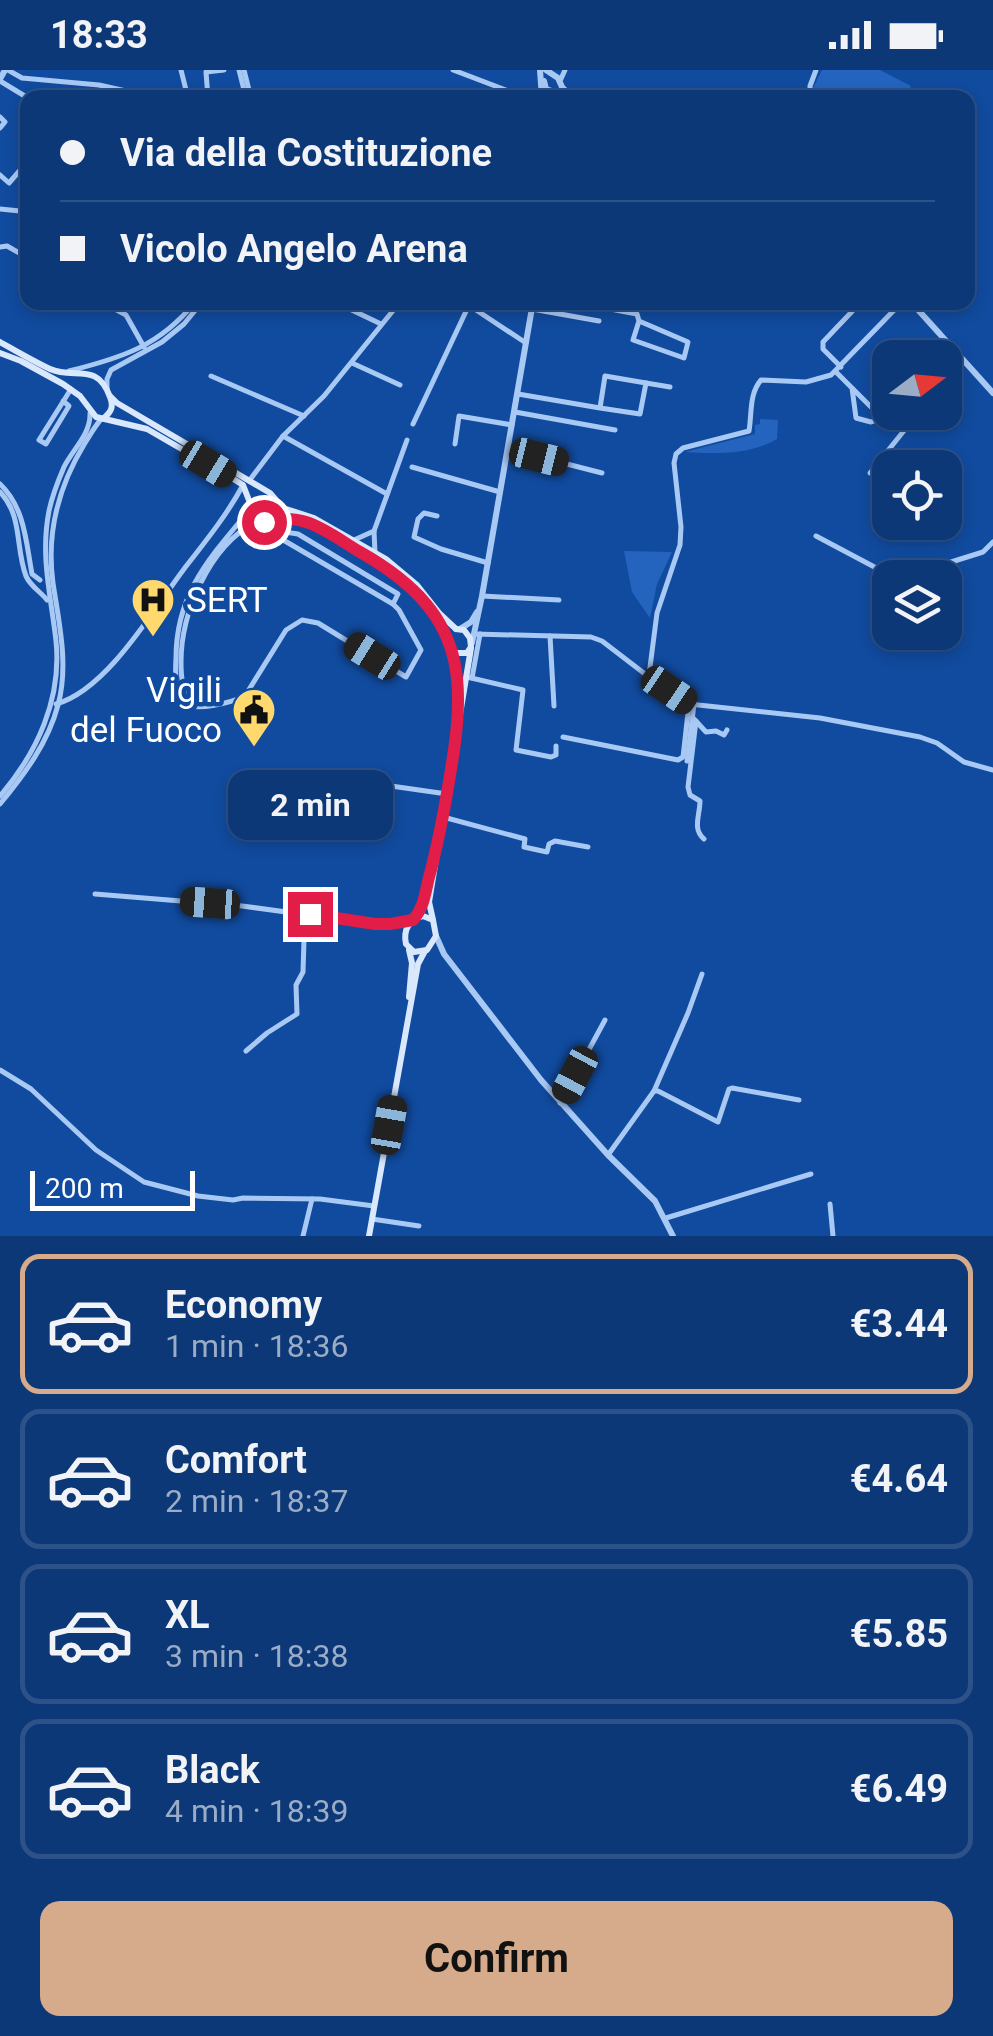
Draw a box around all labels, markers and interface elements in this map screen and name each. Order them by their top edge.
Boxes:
text: 18:33 [50,13,148,57]
text: Via della Costituzione [120,131,492,175]
text: Vicolo Angelo Arena [120,227,468,271]
north arrow [872,340,962,430]
map controls [872,340,962,650]
car [506,435,572,479]
car [175,436,241,492]
button: locate [872,450,962,540]
route start [242,500,287,545]
button: layers [872,560,962,650]
hospital icon: SERT [130,577,176,638]
place label: SERT [186,580,268,621]
car [339,627,405,685]
car [636,661,702,719]
place label: Vigili del Fuoco [70,670,222,751]
public building icon: Vigili del Fuoco [231,687,277,748]
callout: 2 min [228,769,392,839]
text: 2 min [270,786,351,824]
car [179,886,241,920]
route end [288,892,333,937]
car [548,1041,602,1109]
car [369,1093,409,1157]
scale bar [30,1166,195,1210]
text: 200 m [45,1172,124,1205]
icon: car [45,1279,135,1369]
text: Economy [165,1283,322,1327]
text: €3.44 [850,1302,948,1346]
text: 1 min · 18:36 [165,1327,348,1365]
icon: car [45,1434,135,1524]
text: Comfort [165,1438,307,1482]
text: €4.64 [850,1457,948,1501]
text: 2 min · 18:37 [165,1482,348,1520]
icon: car [45,1589,135,1679]
text: XL [165,1593,210,1637]
text: €5.85 [850,1612,948,1656]
text: 3 min · 18:38 [165,1637,348,1675]
icon: car [45,1744,135,1834]
text: Black [165,1748,260,1792]
text: €6.49 [850,1767,948,1811]
text: 4 min · 18:39 [165,1792,348,1830]
button: Confirm [40,1901,953,2016]

